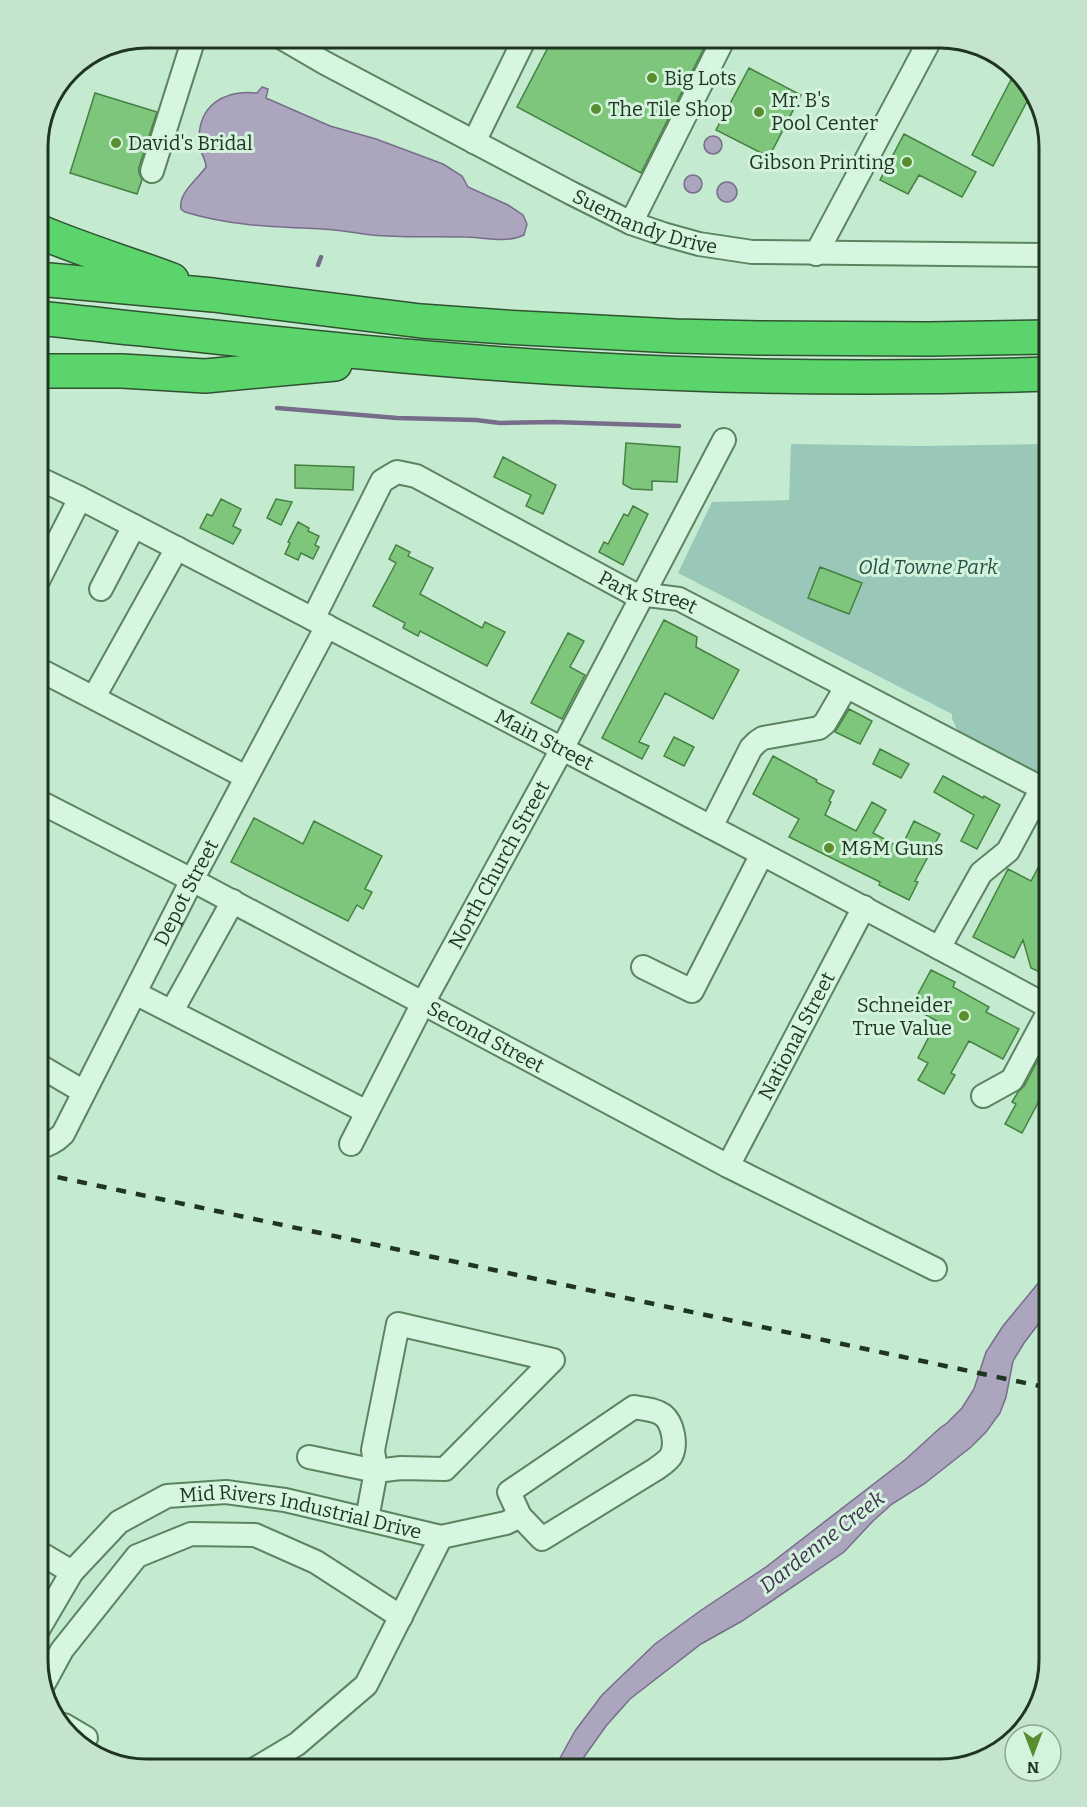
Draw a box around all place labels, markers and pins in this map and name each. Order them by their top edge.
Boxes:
place label: Big Lots [664,66,737,90]
marker: Big Lots [645,71,659,85]
place label: Mr. B's Pool Center [771,88,878,135]
place label: The Tile Shop [608,97,733,121]
marker: The Tile Shop [589,102,603,116]
marker: Mr. B's Pool Center [752,105,766,119]
place label: David's Bridal [128,131,253,155]
marker: David's Bridal [109,136,123,150]
place label: Gibson Printing [749,150,895,174]
marker: Gibson Printing [900,155,914,169]
place label: M&M Guns [841,836,944,860]
marker: M&M Guns [822,841,836,855]
place label: Schneider True Value [852,993,952,1040]
marker: Schneider True Value [957,1009,971,1023]

